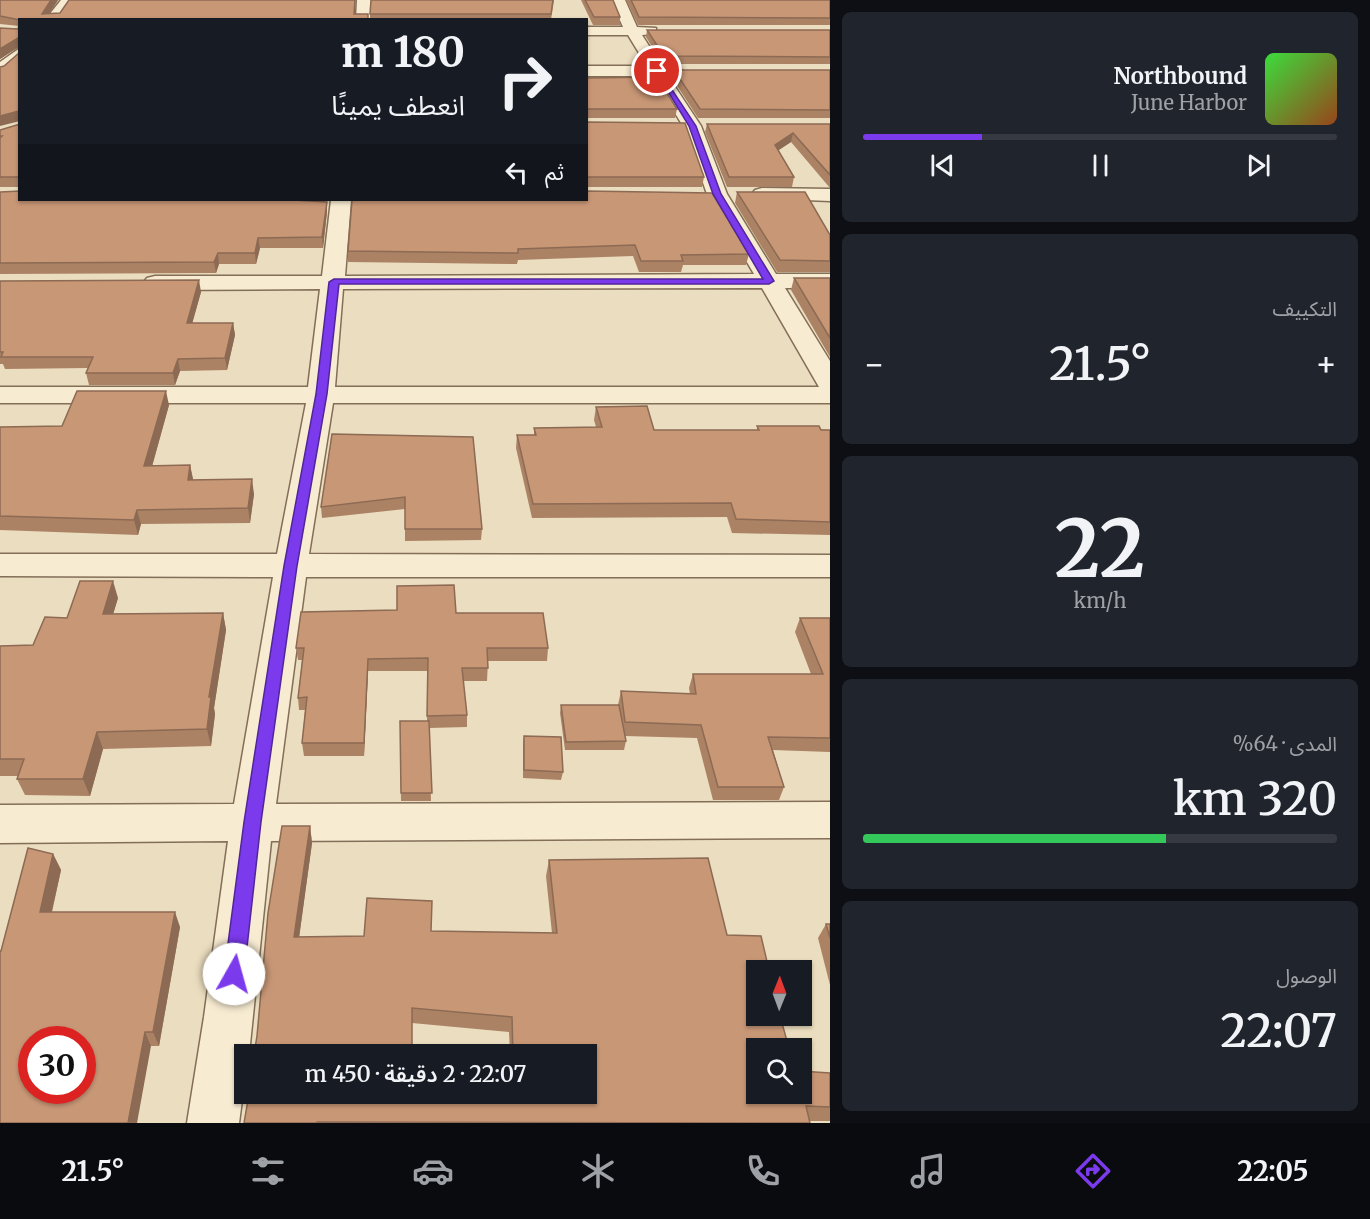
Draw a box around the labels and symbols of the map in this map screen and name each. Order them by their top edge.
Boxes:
pin [631,45,682,96]
position arrow [202,942,266,1006]
north arrow [746,960,812,1026]
speed limit sign: 30 [18,1026,96,1104]

